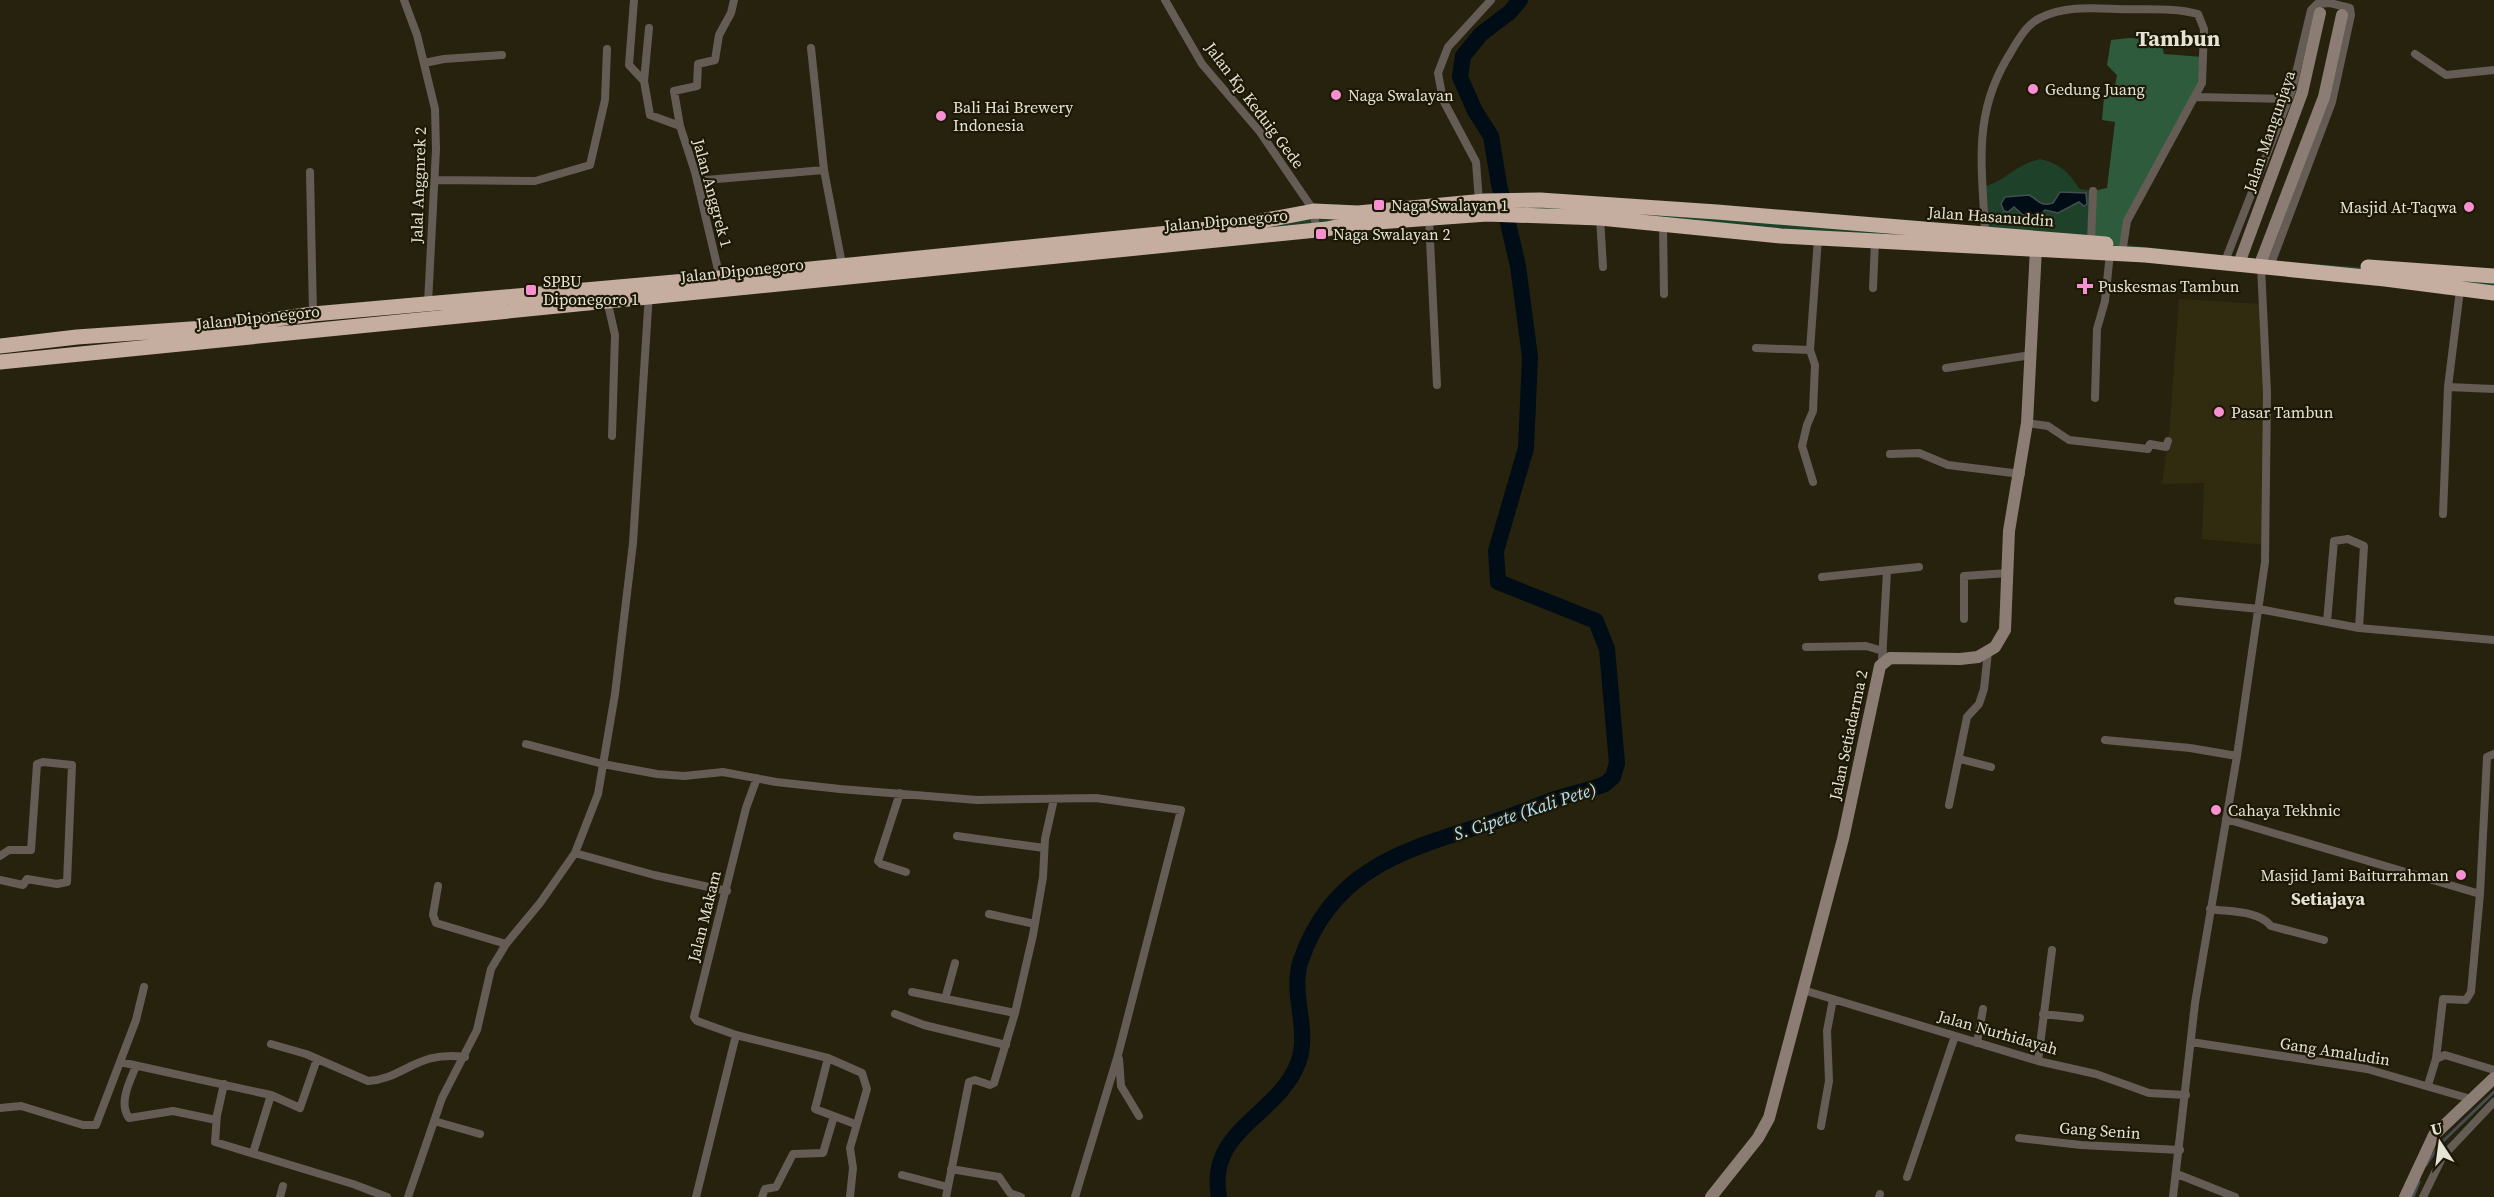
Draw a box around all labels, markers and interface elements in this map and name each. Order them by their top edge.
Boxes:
district label: Tambun [2136,23,2221,53]
street label: Jalan Kp Keduig Gede [1200,37,1310,173]
street label: Jalan Mangunjaya [2238,66,2300,196]
place label: Gedung Juang [2045,78,2145,100]
marker: Gedung Juang [2026,82,2040,96]
place label: Naga Swalayan [1348,84,1454,106]
marker: Naga Swalayan [1329,88,1343,102]
place label: Bali Hai Brewery Indonesia [953,96,1074,136]
marker: Bali Hai Brewery Indonesia [934,109,948,123]
street label: Jalal Anggnrek 2 [405,126,431,245]
street label: Jalan Anggrek 1 [688,135,738,250]
place label: Naga Swalayan 1 [1391,194,1508,216]
place label: Masjid At-Taqwa [2340,196,2458,218]
marker: Naga Swalayan 1 [1372,198,1386,212]
marker: Masjid At-Taqwa [2462,200,2476,214]
street label: Jalan Hasanuddin [1926,201,2055,231]
street label: Jalan Diponegoro [1162,204,1289,236]
place label: Naga Swalayan 2 [1333,223,1450,245]
marker: Naga Swalayan 2 [1314,227,1328,241]
street label: Jalan Diponegoro [678,253,805,288]
place label: SPBU Diponegoro 1 [543,270,639,310]
place label: Puskesmas Tambun [2098,275,2240,297]
marker: Puskesmas Tambun [2076,277,2094,295]
marker: SPBU Diponegoro 1 [524,283,538,297]
street label: Jalan Diponegoro [194,300,321,335]
place label: Pasar Tambun [2231,401,2334,423]
marker: Pasar Tambun [2212,405,2226,419]
street label: Jalan Setiadarma 2 [1823,668,1873,803]
water label: S. Cipete (Kali Pete) [1450,776,1600,846]
place label: Cahaya Tekhnic [2228,799,2341,821]
marker: Cahaya Tekhnic [2209,803,2223,817]
place label: Masjid Jami Baiturrahman [2260,864,2449,886]
street label: Jalan Makam [682,868,726,965]
marker: Masjid Jami Baiturrahman [2454,868,2468,882]
district label: Setiajaya [2291,886,2366,911]
street label: Jalan Nurhidayah [1934,1004,2061,1060]
street label: Gang Amaludin [2278,1031,2392,1071]
north arrow [2410,1113,2470,1173]
street label: Gang Senin [2059,1116,2142,1144]
text: U [2428,1116,2445,1140]

